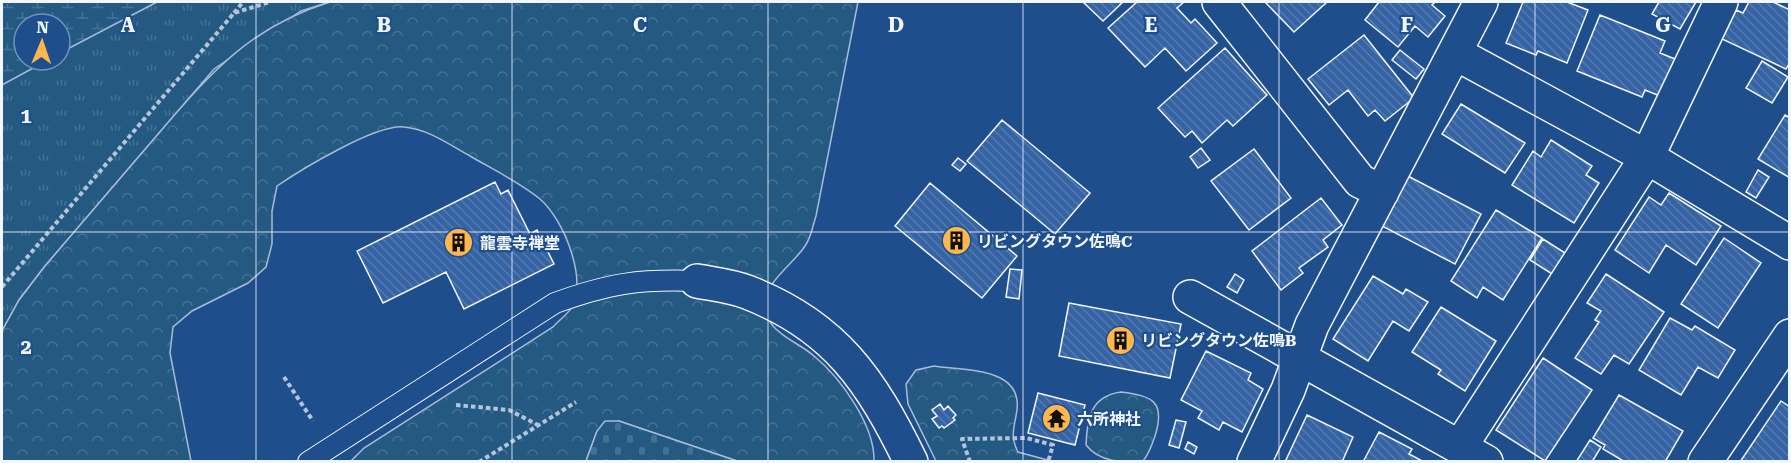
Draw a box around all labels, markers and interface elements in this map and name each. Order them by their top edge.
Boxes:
north arrow [12,12,72,72]
text: A [121,13,136,37]
text: B [377,13,391,37]
text: C [633,13,647,37]
text: D [888,13,904,37]
text: E [1145,13,1158,37]
text: F [1401,13,1413,37]
text: G [1655,13,1671,37]
text: N [36,18,49,37]
text: 1 [20,104,32,128]
building icon: リビングタウン佐鳴C [940,225,972,257]
building icon: 龍雲寺禅堂 [443,227,475,259]
place label: リビングタウン佐鳴C [977,232,1132,251]
place label: 龍雲寺禅堂 [480,234,560,253]
building icon: リビングタウン佐鳴B [1104,324,1136,356]
place label: リビングタウン佐鳴B [1141,331,1297,350]
text: 2 [20,335,32,359]
temple icon: 六所神社 [1040,403,1072,435]
place label: 六所神社 [1077,410,1141,429]

